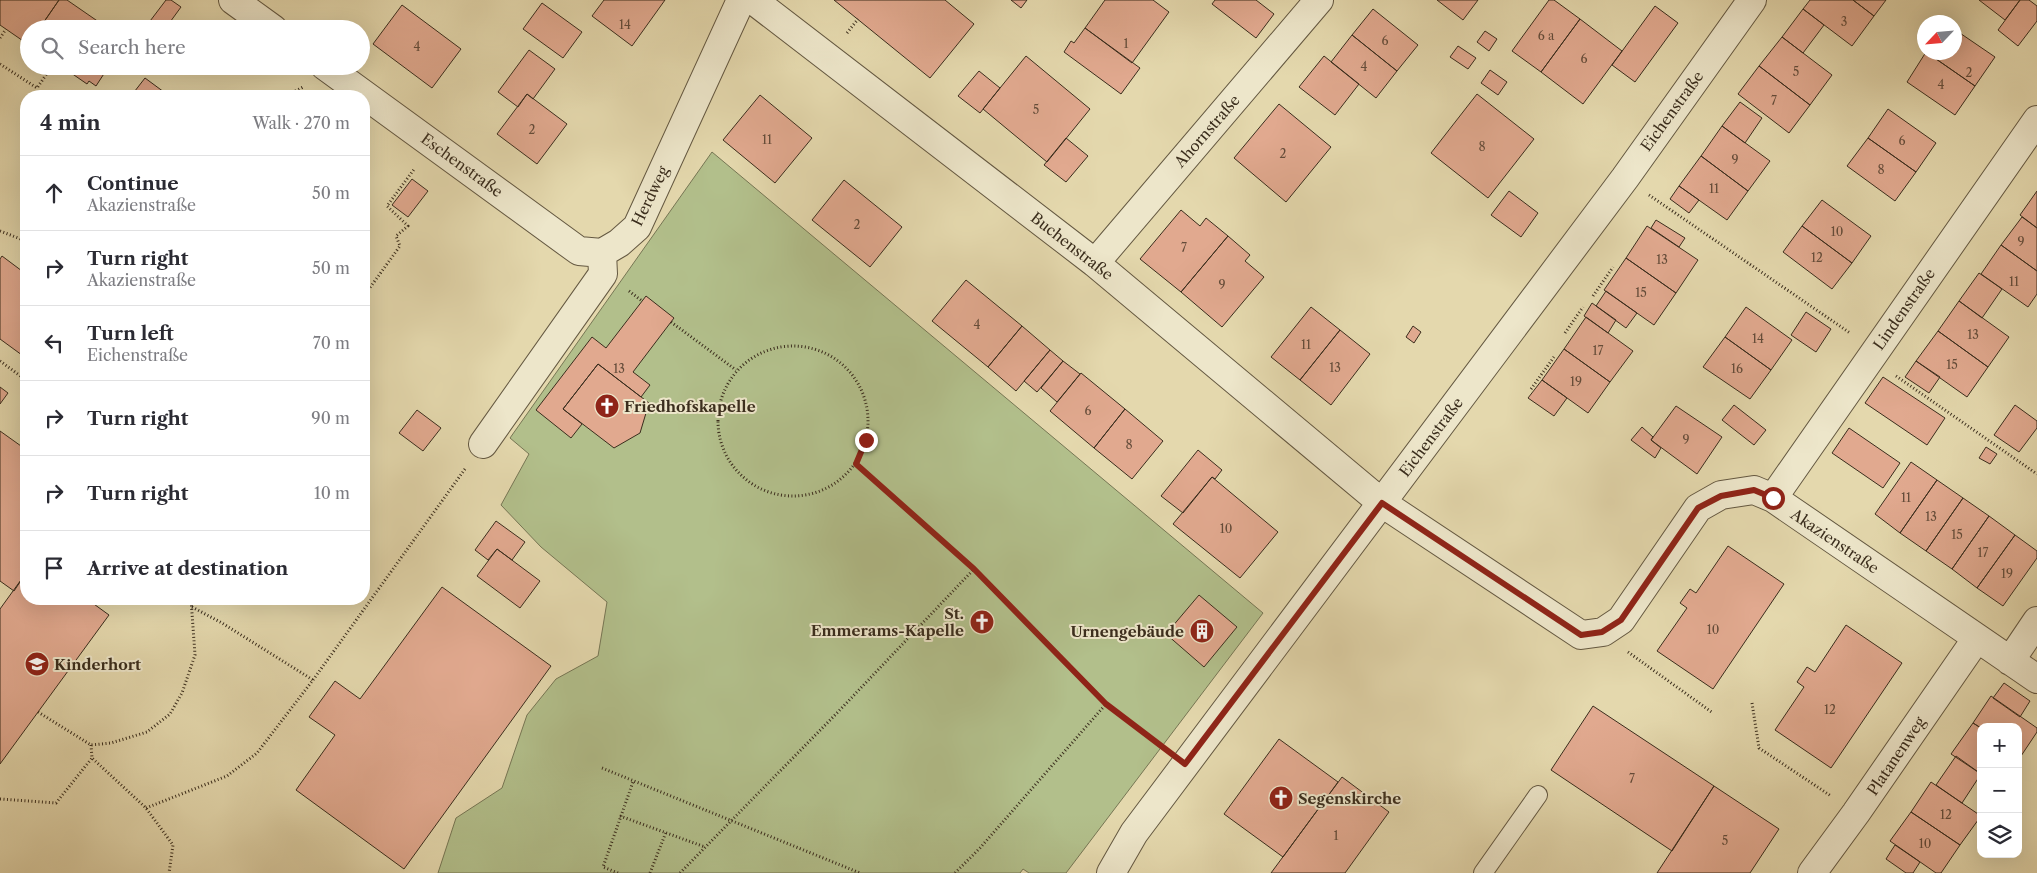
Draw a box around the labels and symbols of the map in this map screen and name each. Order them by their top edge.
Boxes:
house number: 3 [1841,14,1847,29]
north arrow [1917,15,1962,60]
house number: 14 [619,17,631,32]
house number: 6 a [1538,28,1555,43]
house number: 6 [1381,33,1389,48]
house number: 1 [1123,36,1129,51]
house number: 4 [414,39,421,54]
house number: 6 [1580,51,1588,66]
house number: 4 [1361,59,1368,74]
house number: 5 [1793,64,1799,79]
house number: 2 [1966,65,1973,80]
street label: Eichenstraße [1636,67,1708,155]
house number: 4 [1938,77,1945,92]
street label: Ahornstraße [1170,91,1244,172]
house number: 7 [1771,93,1777,108]
house number: 5 [1033,102,1039,117]
house number: 2 [529,122,536,137]
street label: Eschenstraße [417,129,507,201]
house number: 11 [762,132,772,147]
house number: 6 [1898,133,1906,148]
house number: 8 [1478,139,1486,154]
house number: 2 [1280,146,1287,161]
house number: 9 [1731,152,1739,167]
house number: 8 [1877,162,1885,177]
street label: Herdweg [627,163,673,229]
house number: 11 [1709,181,1719,196]
street label: Buchenstraße [1027,208,1117,284]
house number: 2 [854,217,861,232]
house number: 10 [1831,224,1843,239]
house number: 9 [2017,234,2025,249]
house number: 7 [1181,240,1187,255]
house number: 12 [1811,250,1823,265]
house number: 13 [1656,252,1668,267]
street label: Lindenstraße [1869,264,1939,354]
house number: 11 [2009,274,2019,289]
house number: 9 [1218,277,1226,292]
house number: 15 [1635,285,1647,300]
house number: 4 [974,317,981,332]
house number: 13 [1967,327,1979,342]
house number: 14 [1752,331,1764,346]
house number: 11 [1301,337,1311,352]
house number: 17 [1593,343,1604,358]
house number: 15 [1946,357,1958,372]
house number: 13 [1329,360,1341,375]
house number: 13 [613,361,625,376]
house number: 16 [1731,361,1743,376]
house number: 19 [1570,374,1582,389]
church icon: Friedhofskapelle [594,393,620,419]
street label: Eichenstraße [1395,393,1467,481]
place label: Friedhofskapelle [624,397,756,416]
house number: 6 [1084,403,1092,418]
route end [855,429,878,452]
house number: 9 [1682,432,1690,447]
house number: 8 [1125,437,1133,452]
route start [1762,487,1785,510]
house number: 11 [1901,490,1911,505]
street label: Akazienstraße [1786,504,1883,577]
house number: 13 [1925,509,1937,524]
house number: 10 [1220,521,1232,536]
house number: 15 [1951,527,1963,542]
house number: 17 [1978,545,1989,560]
house number: 19 [2001,566,2013,581]
place label: St. Emmerams-Kapelle [811,604,964,640]
church icon: St. Emmerams-Kapelle [969,609,995,635]
building icon: Urnengebäude [1189,618,1215,644]
place label: Urnengebäude [1070,622,1184,641]
house number: 10 [1707,622,1719,637]
school or university icon: Kinderhort [24,651,50,677]
place label: Kinderhort [54,655,141,674]
house number: 12 [1824,702,1836,717]
street label: Platanenweg [1863,713,1929,799]
house number: 7 [1629,771,1635,786]
church icon: Segenskirche [1268,785,1294,811]
place label: Segenskirche [1298,789,1401,808]
house number: 12 [1940,807,1952,822]
house number: 1 [1333,828,1339,843]
house number: 5 [1722,833,1728,848]
house number: 10 [1919,836,1931,851]

